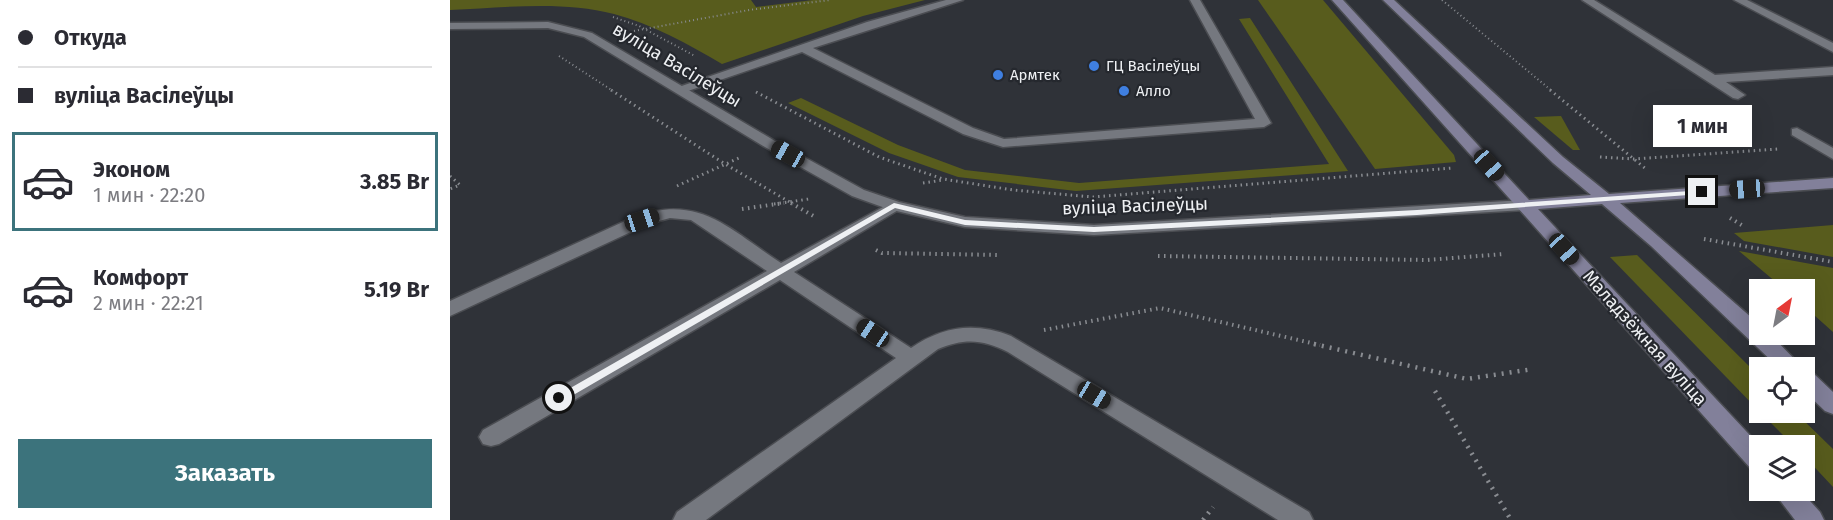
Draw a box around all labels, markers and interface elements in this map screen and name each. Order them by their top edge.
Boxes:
street label: вуліца Васілеўцы [609,18,745,112]
text: Откуда [54,24,127,51]
place label: ГЦ Васілеўцы [1106,57,1200,75]
marker: ГЦ Васілеўцы [1087,59,1101,73]
place label: Армтек [1010,66,1060,84]
marker: Армтек [991,68,1005,82]
text: вуліца Васілеўцы [54,82,234,109]
place label: Алло [1136,82,1171,100]
marker: Алло [1117,84,1131,98]
callout: 1 мин [1652,105,1752,147]
text: 1 мин [1677,114,1728,138]
car [768,137,808,171]
car [1470,146,1508,184]
icon: car [21,155,75,209]
text: Эконом [93,156,170,183]
text: 3.85 Br [360,168,429,195]
route end [1688,178,1715,205]
car [1728,179,1766,199]
text: 1 мин · 22:20 [93,183,205,207]
street label: вуліца Васілеўцы [1062,192,1208,220]
car [622,206,662,234]
car [1545,230,1583,268]
icon: car [21,263,75,317]
text: Комфорт [93,264,188,291]
street label: Маладзёжная вуліца [1578,266,1712,410]
text: 5.19 Br [364,276,429,303]
north arrow [1749,279,1815,345]
map controls [1749,279,1815,501]
text: 2 мин · 22:21 [93,291,204,315]
car [853,315,893,351]
button: locate [1749,357,1815,423]
car [1074,378,1114,412]
route start [545,384,572,411]
button: layers [1749,435,1815,501]
button: Заказать [18,439,432,508]

